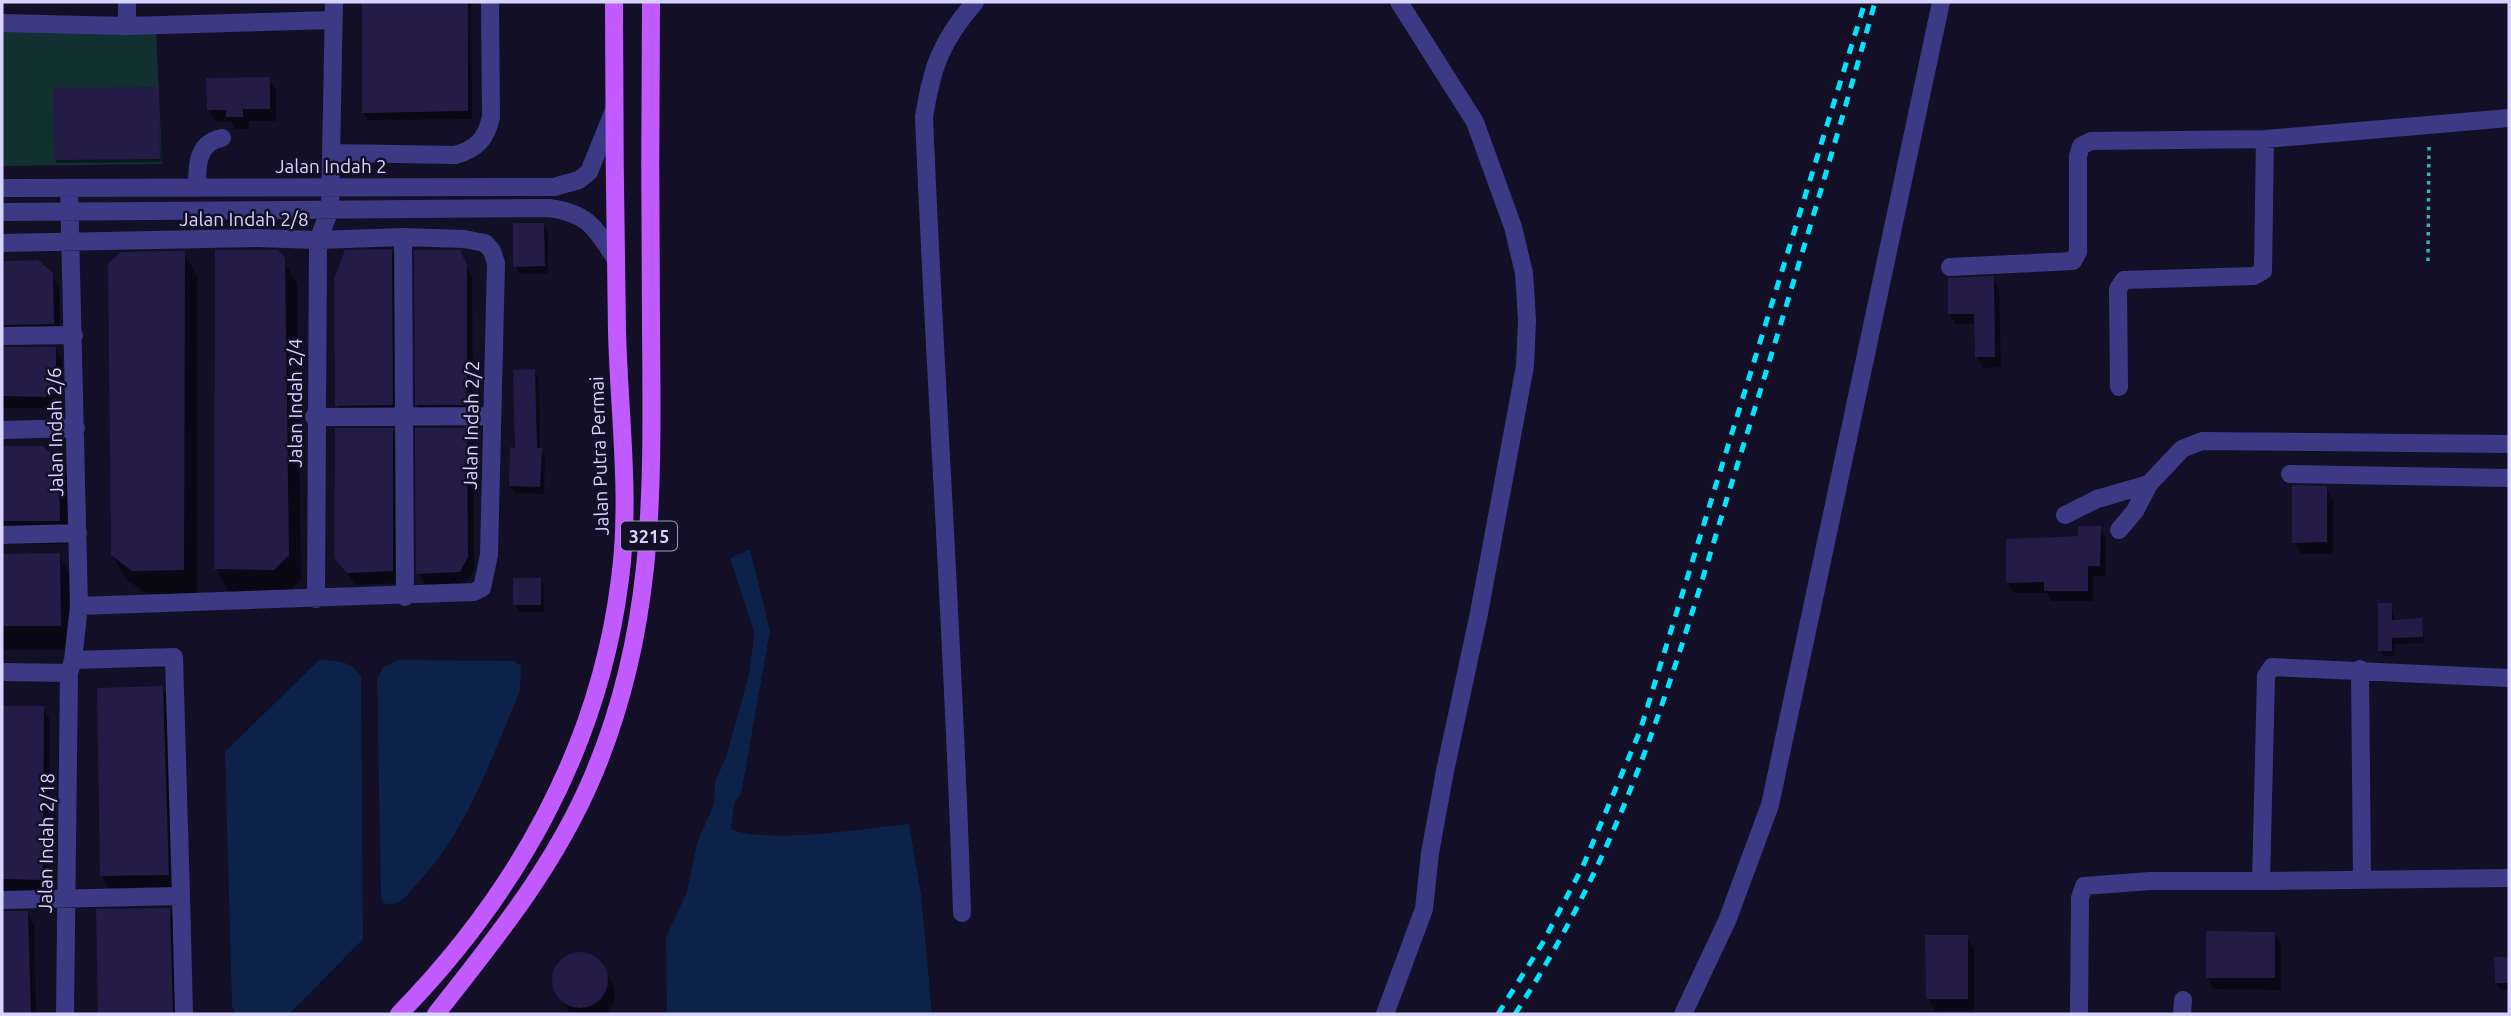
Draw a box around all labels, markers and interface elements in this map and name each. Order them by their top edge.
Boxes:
street label: Jalan Indah 2 [275,155,387,177]
street label: Jalan Indah 2/8 [179,208,309,230]
street label: Jalan Indah 2/4 [284,338,306,468]
street label: Jalan Indah 2/2 [459,360,483,490]
street label: Jalan Indah 2/6 [43,367,67,497]
street label: Jalan Putra Permai [585,376,613,536]
road number: 3215 [621,522,677,550]
street label: Jalan Indah 2/18 [34,773,58,913]

